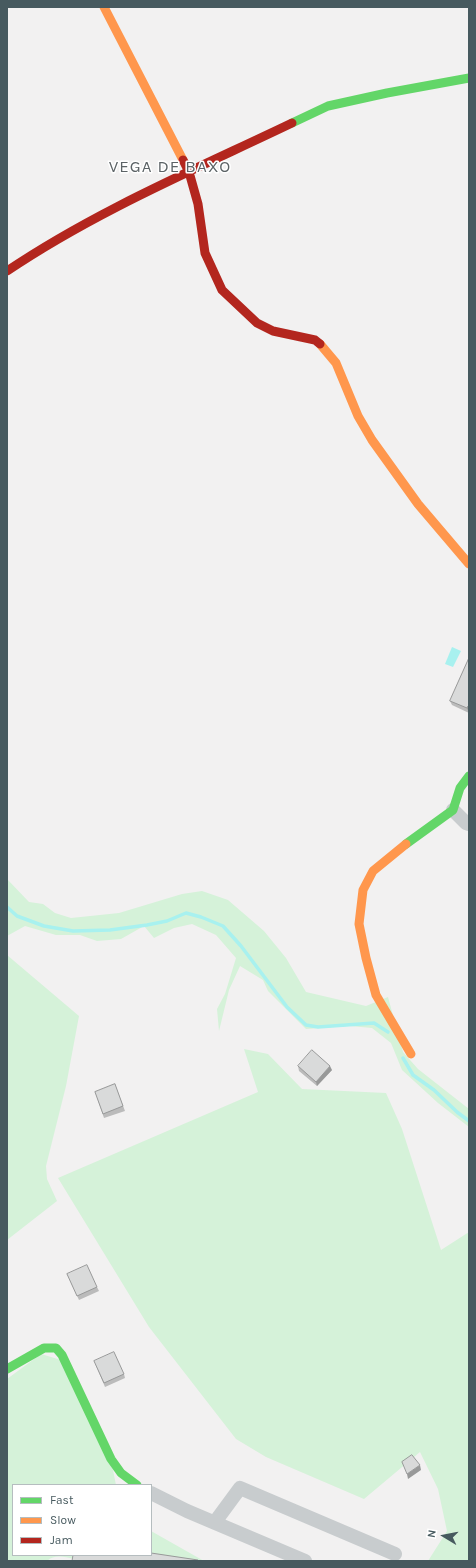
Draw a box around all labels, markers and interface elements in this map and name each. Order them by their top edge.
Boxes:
district label: VEGA DE BAXO [109,157,231,177]
legend [12,1484,152,1556]
text: Fast [50,1493,73,1507]
text: Slow [50,1513,76,1527]
north arrow [424,1516,464,1556]
text: N [425,1529,439,1539]
text: Jam [50,1533,73,1547]

